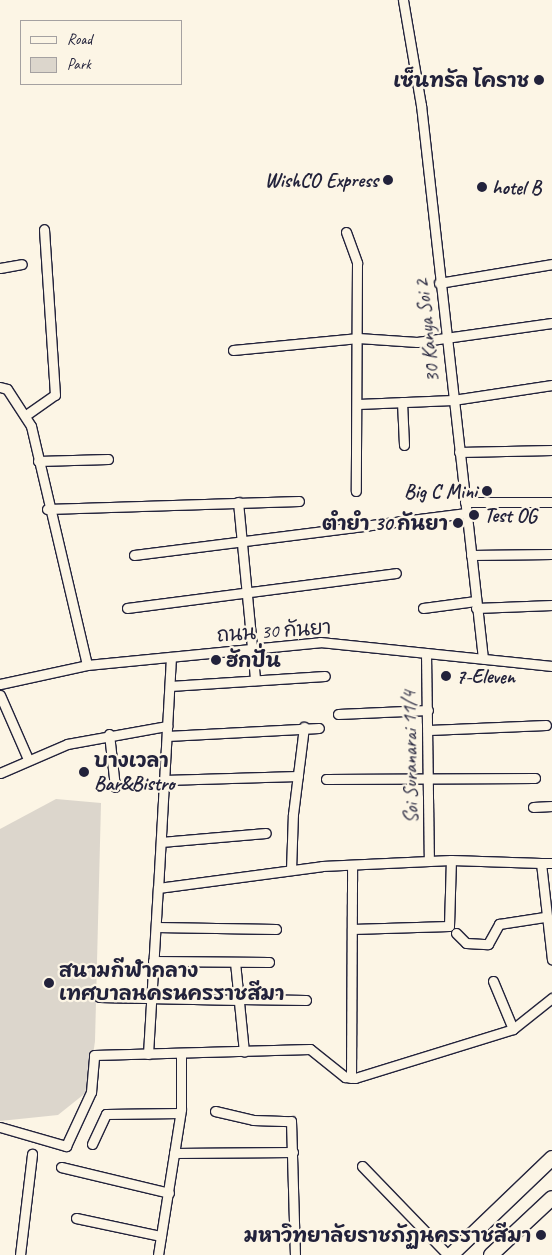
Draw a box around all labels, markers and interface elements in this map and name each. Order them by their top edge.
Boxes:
legend [20,20,182,85]
text: Road [67,30,92,49]
text: Park [67,55,91,74]
place label: เซ็นทรัล โคราช [393,68,529,92]
marker: เซ็นทรัล โคราช [533,74,545,86]
place label: WishCO Express [265,168,378,192]
marker: WishCO Express [382,174,394,186]
place label: hotel B [492,175,541,199]
marker: hotel B [476,181,488,193]
street label: 30 Kanya Soi 2 [410,278,444,384]
place label: Big C Mini [404,479,477,503]
marker: Big C Mini [481,485,493,497]
place label: Test OG [484,503,536,527]
marker: Test OG [468,509,480,521]
place label: ตำยำ 30 กันยา [322,511,448,535]
marker: ตำยำ 30 กันยา [452,517,464,529]
street label: ถนน 30 กันยา [216,615,332,647]
place label: ฮักปั่น [226,648,281,672]
marker: ฮักปั่น [210,654,222,666]
place label: 7-Eleven [456,664,515,688]
marker: 7-Eleven [440,670,452,682]
street label: Soi Suranarai 11/4 [397,691,423,823]
place label: บางเวลา Bar&Bistro [94,748,174,795]
marker: บางเวลา Bar&Bistro [78,766,90,778]
place label: สนามกีฬากลาง เทศบาลนครนครราชสีมา [59,959,284,1006]
marker: สนามกีฬากลาง เทศบาลนครนครราชสีมา [43,977,55,989]
place label: มหาวิทยาลัยราชภัฏนครราชสีมา [244,1223,531,1247]
marker: มหาวิทยาลัยราชภัฏนครราชสีมา [535,1229,547,1241]

